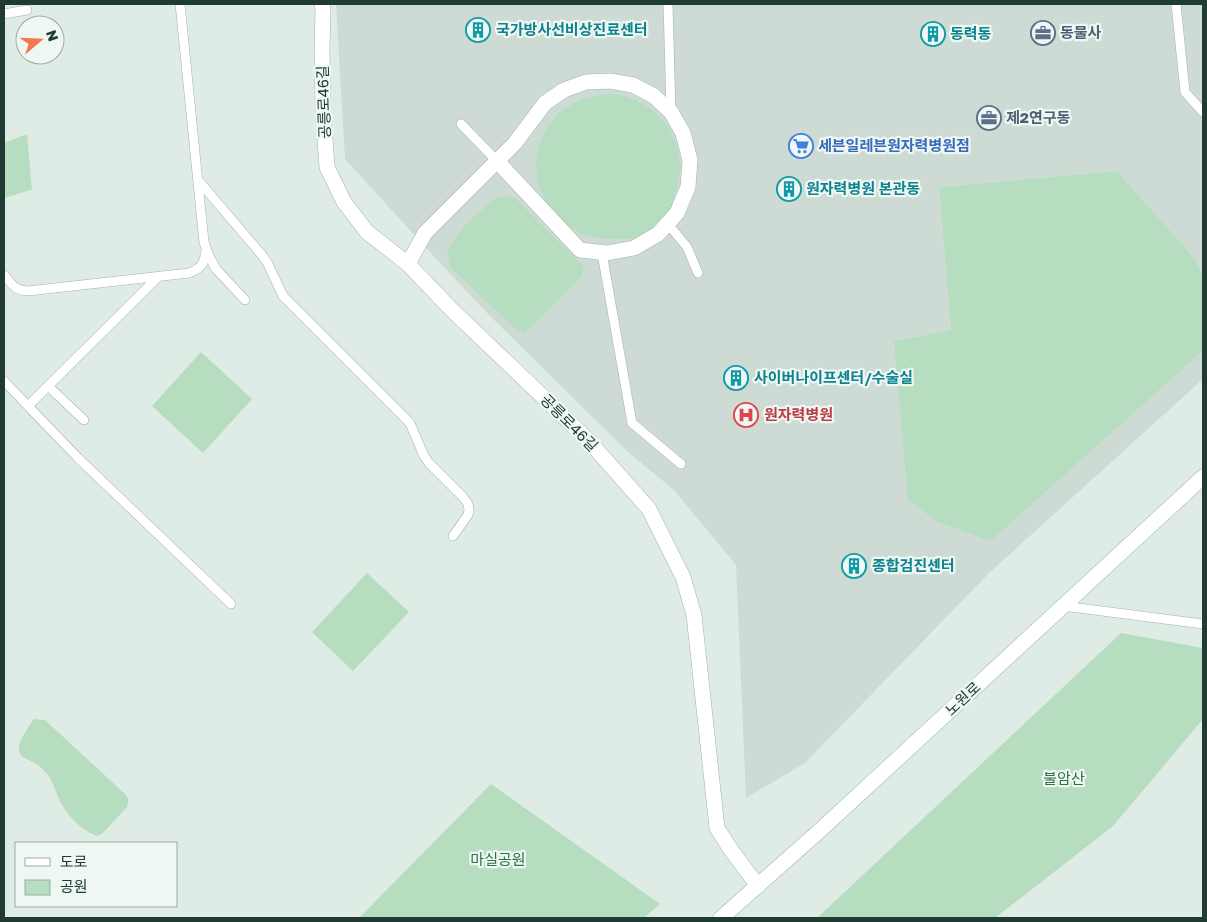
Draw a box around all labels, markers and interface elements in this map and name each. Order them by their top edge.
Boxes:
north arrow [15,15,65,65]
building icon: 국가방사선비상진료센터 [465,17,491,43]
place label: 국가방사선비상진료센터 [496,20,648,38]
office icon: 동물사 [1030,20,1056,46]
building icon: 동력동 [920,21,946,47]
place label: 동물사 [1060,23,1102,41]
place label: 동력동 [950,24,992,42]
text: N [43,28,63,43]
street label: 공릉로46길 [313,65,333,139]
office icon: 제2연구동 [976,105,1002,131]
place label: 제2연구동 [1006,108,1071,126]
supermarket icon: 세븐일레븐원자력병원점 [788,133,814,159]
place label: 세븐일레븐원자력병원점 [818,136,970,154]
building icon: 원자력병원 본관동 [776,176,802,202]
place label: 원자력병원 본관동 [806,179,920,197]
building icon: 사이버나이프센터/수술실 [723,365,749,391]
place label: 사이버나이프센터/수술실 [754,368,913,386]
street label: 공릉로46길 [537,390,602,455]
hospital icon: 원자력병원 [733,402,759,428]
place label: 원자력병원 [764,405,833,423]
building icon: 종합검진센터 [841,553,867,579]
place label: 종합검진센터 [872,556,955,574]
street label: 노원로 [941,678,984,719]
park label: 불암산 [1043,769,1085,787]
legend [15,842,178,907]
park label: 마실공원 [470,850,526,868]
text: 도로 [60,852,88,870]
text: 공원 [60,877,88,895]

